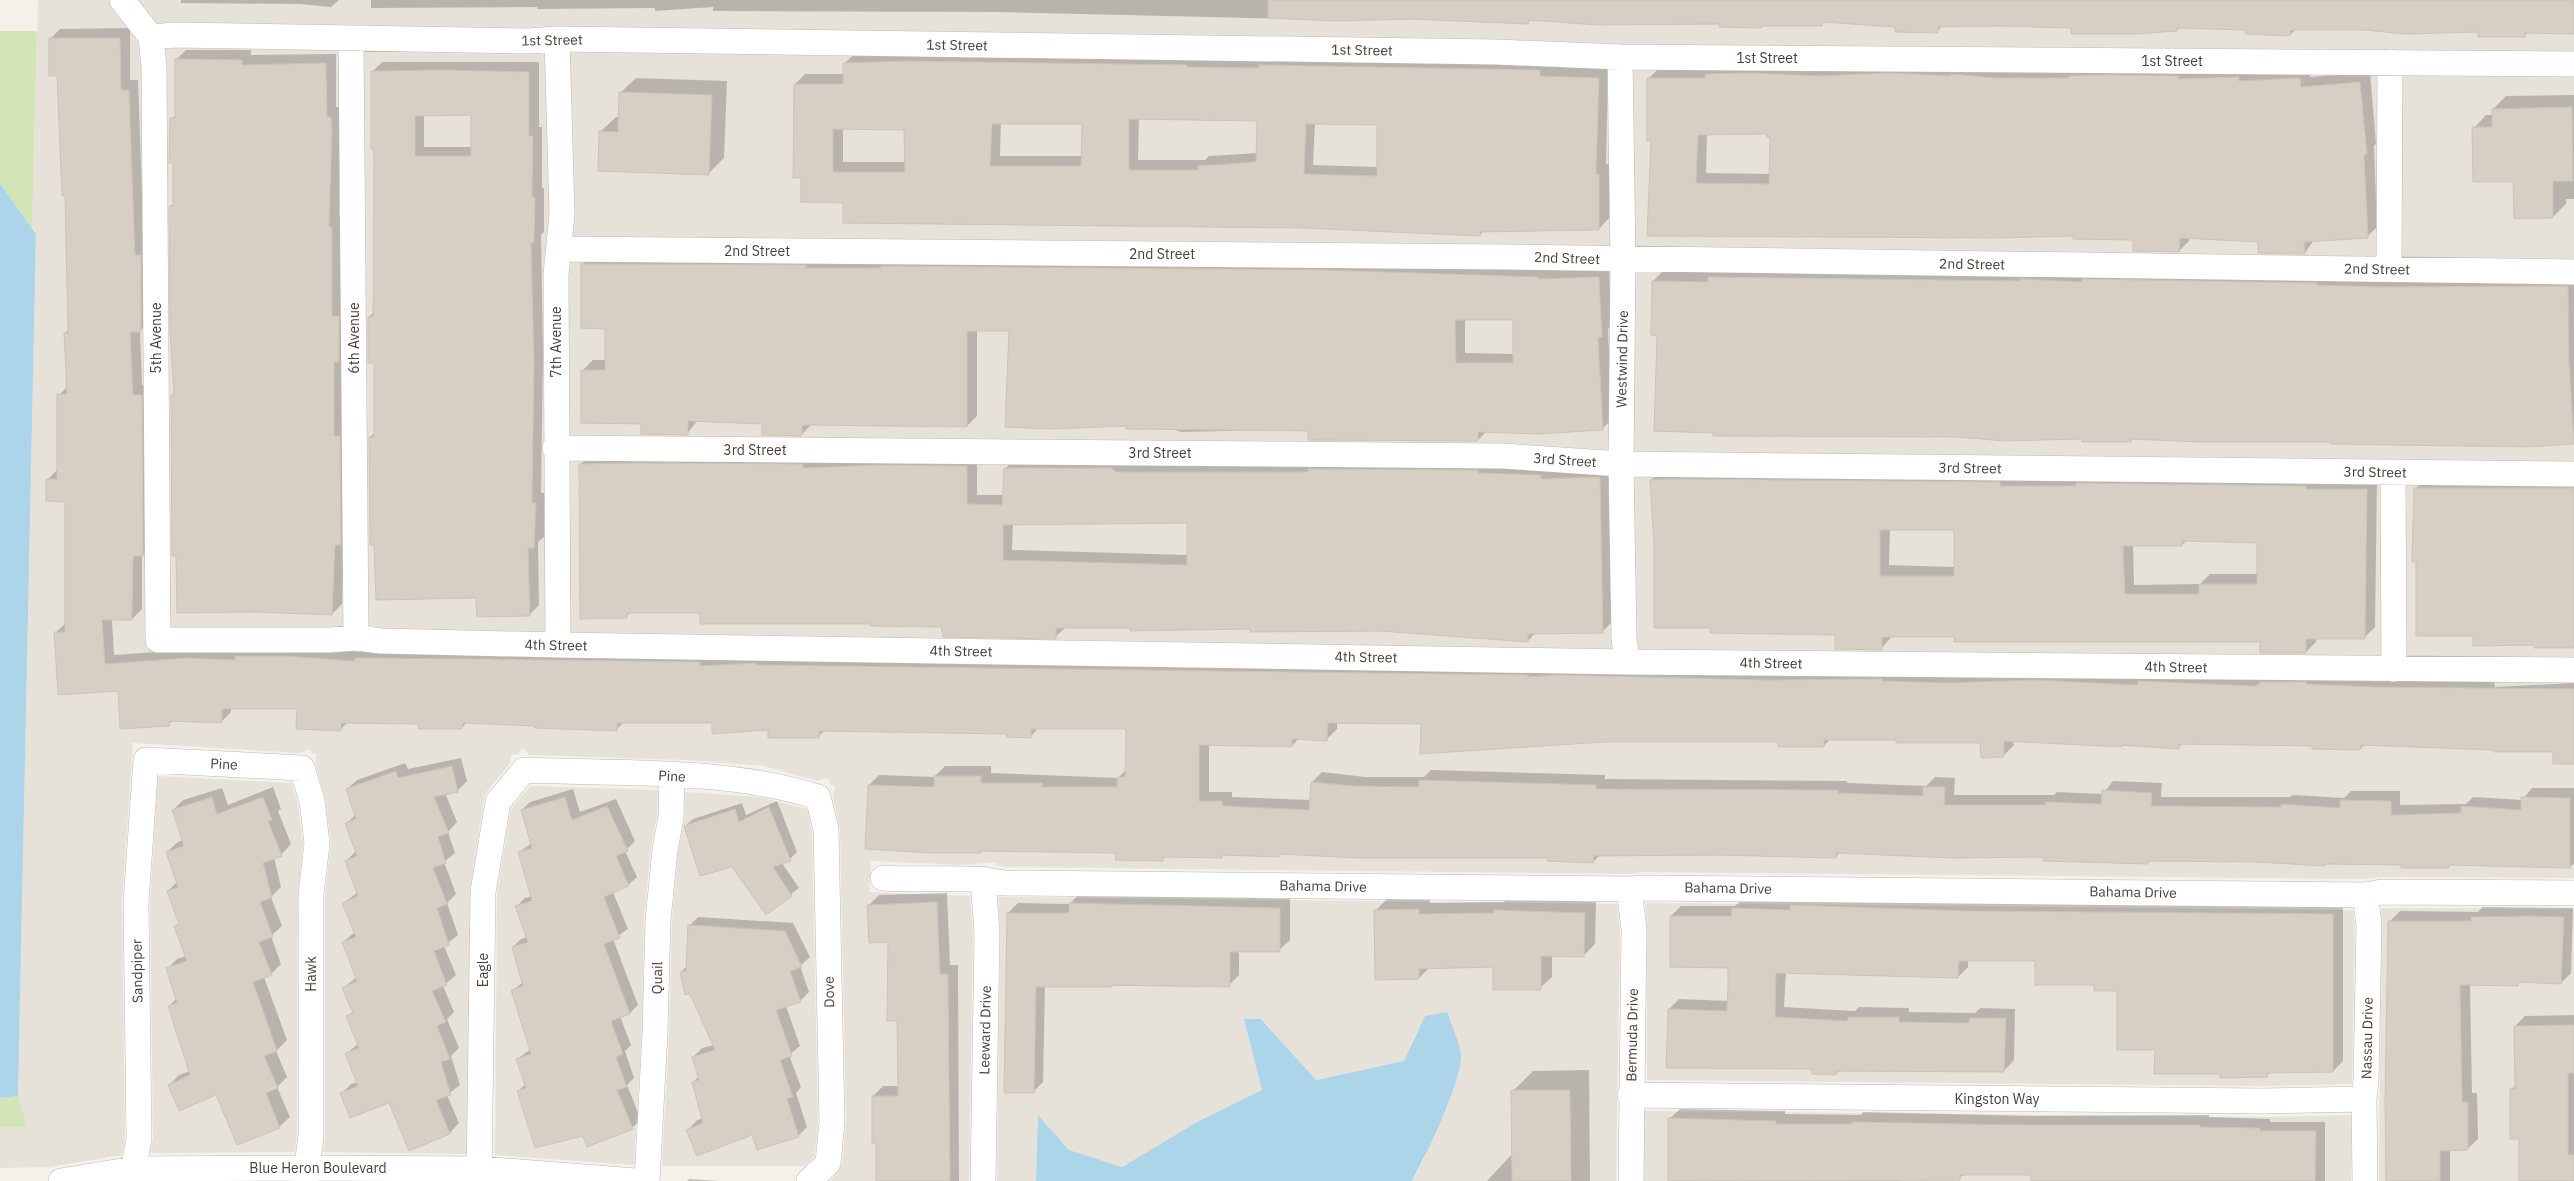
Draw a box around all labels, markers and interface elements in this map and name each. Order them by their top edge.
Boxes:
street label: 1st Street [521,30,583,50]
street label: 1st Street [926,35,988,55]
street label: 1st Street [1331,40,1393,60]
street label: 1st Street [1736,49,1798,67]
street label: 1st Street [2141,52,2203,70]
street label: 2nd Street [724,242,790,260]
street label: 2nd Street [1129,245,1195,263]
street label: 2nd Street [1534,248,1600,268]
street label: 2nd Street [1939,254,2005,274]
street label: 2nd Street [2344,259,2410,279]
street label: 5th Avenue [147,302,165,374]
street label: 6th Avenue [345,302,363,374]
street label: 7th Avenue [547,306,565,378]
street label: Westwind Drive [1612,310,1632,408]
street label: 3rd Street [723,441,787,459]
street label: 3rd Street [1128,444,1192,462]
street label: 3rd Street [1533,449,1597,471]
street label: 3rd Street [1938,458,2002,478]
street label: 3rd Street [2343,462,2407,482]
street label: 4th Street [524,635,588,655]
street label: 4th Street [929,641,993,661]
street label: 4th Street [1334,647,1398,667]
street label: 4th Street [1739,653,1803,673]
street label: 4th Street [2144,657,2208,677]
street label: Pine [210,754,239,774]
street label: Pine [658,766,687,786]
street label: Bahama Drive [1279,876,1367,896]
street label: Bahama Drive [1684,878,1772,898]
street label: Bahama Drive [2089,882,2177,902]
street label: Sandpiper [127,939,147,1003]
street label: Eagle [474,952,492,987]
street label: Hawk [302,956,320,992]
street label: Quail [648,961,666,994]
street label: Dove [820,976,838,1008]
street label: Leeward Drive [975,985,995,1075]
street label: Bermuda Drive [1622,988,1642,1082]
street label: Nassau Drive [2357,996,2377,1079]
street label: Kingston Way [1954,1090,2040,1108]
street label: Blue Heron Boulevard [249,1159,387,1177]

